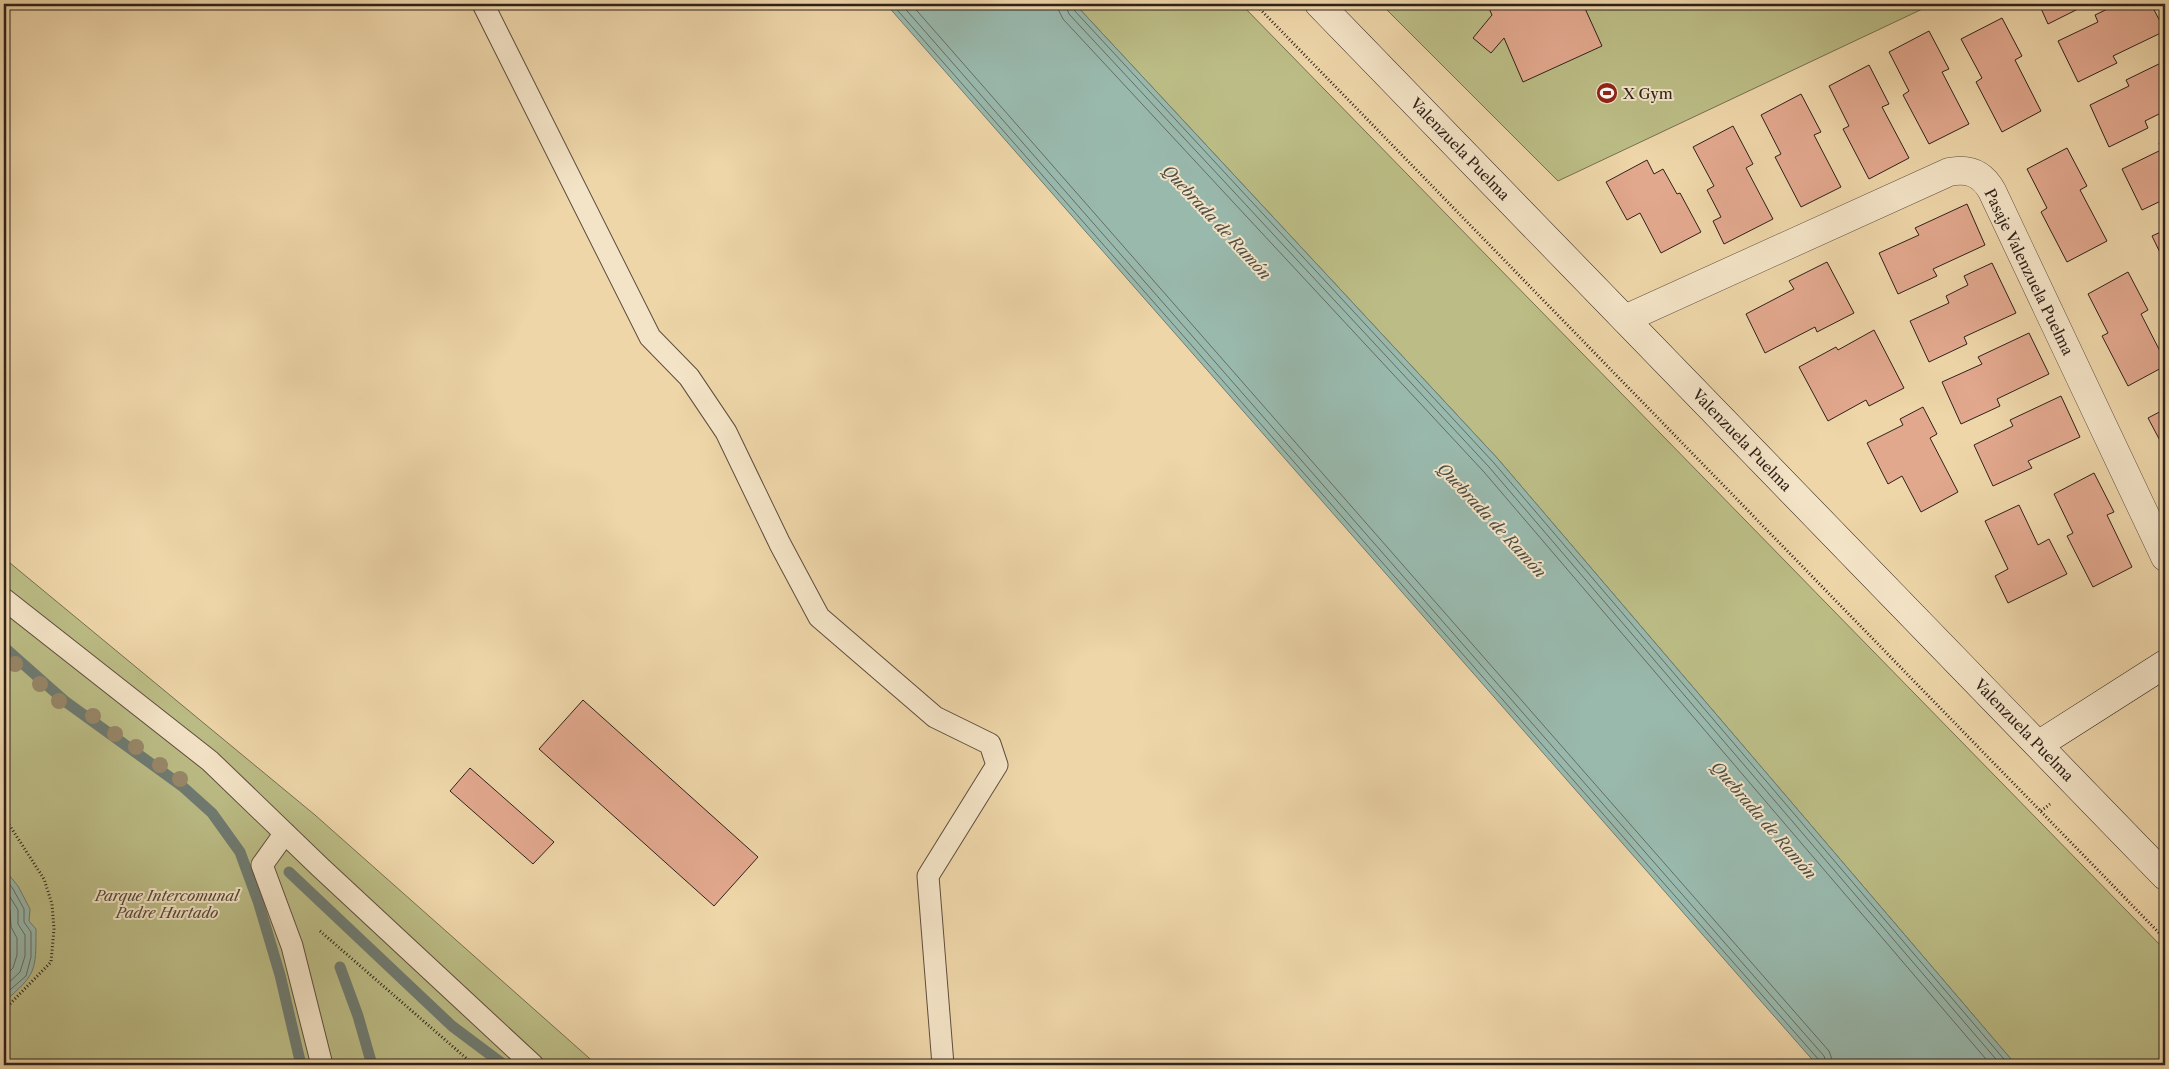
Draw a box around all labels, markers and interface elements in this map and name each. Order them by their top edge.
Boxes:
sports icon: X Gym [1595,81,1619,105]
place label: X Gym [1622,84,1673,103]
street label: Valenzuela Puelma [1406,93,1514,204]
water label: Quebrada de Ramón [1158,160,1276,284]
street label: Pasaje Valenzuela Puelma [1980,186,2078,359]
street label: Valenzuela Puelma [1688,384,1796,495]
water label: Quebrada de Ramón [1433,458,1551,582]
street label: Valenzuela Puelma [1970,674,2078,785]
water label: Quebrada de Ramón [1707,757,1821,883]
park label: Parque Intercomunal Padre Hurtado [94,886,241,922]

